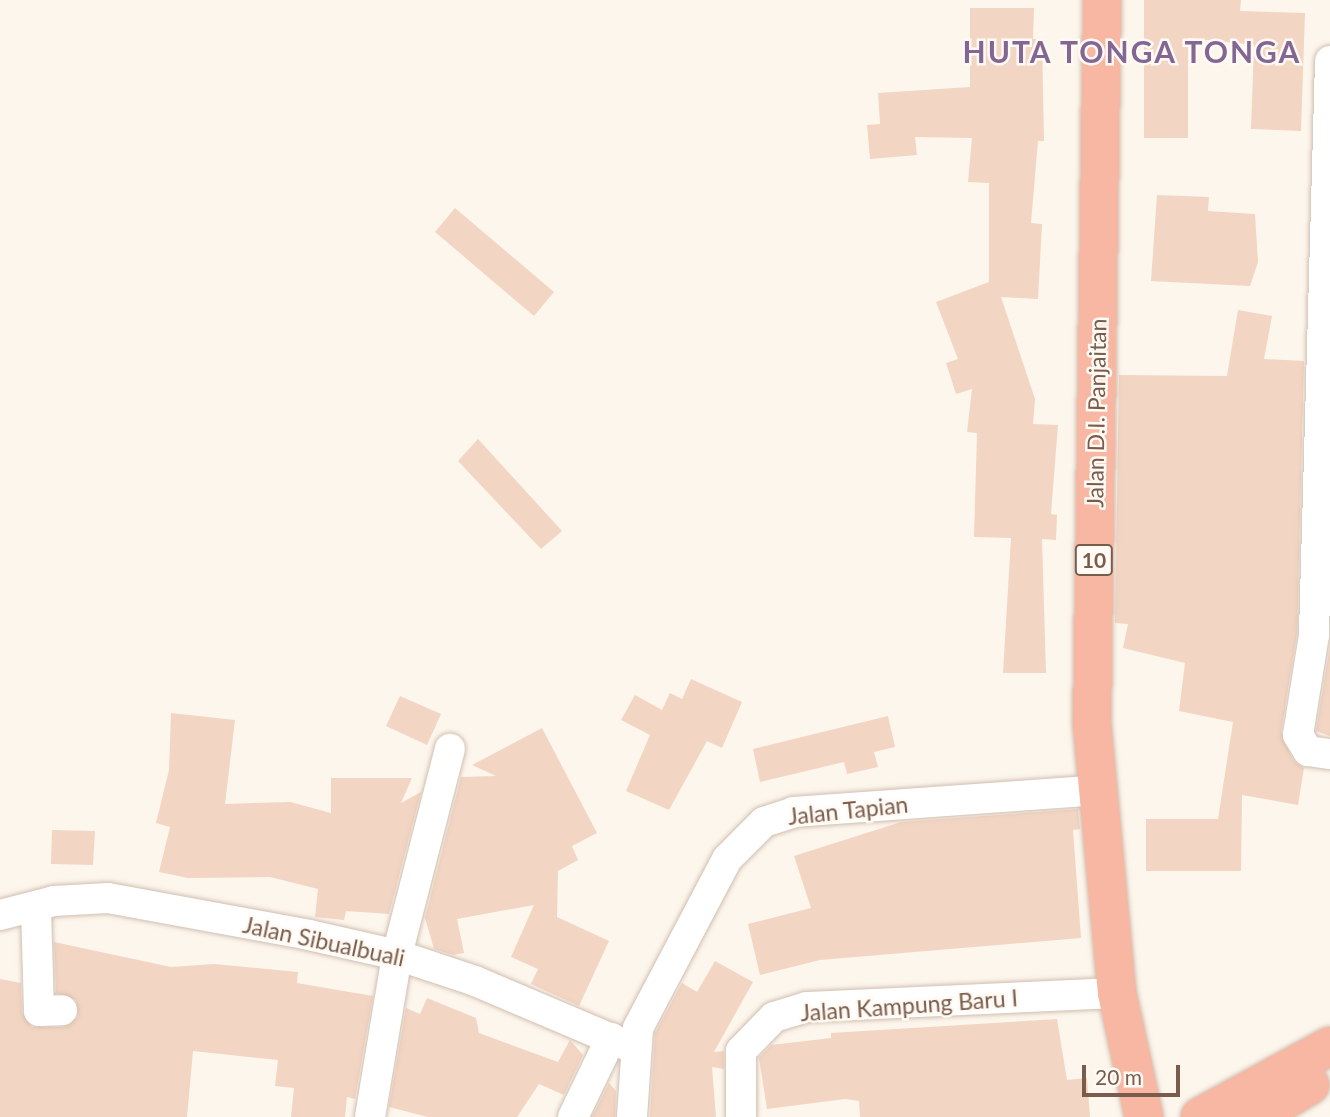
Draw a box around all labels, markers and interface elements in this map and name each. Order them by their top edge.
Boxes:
district label: HUTA TONGA TONGA [963,33,1301,69]
street label: Jalan D.I. Panjaitan [1081,318,1111,508]
road number: 10 [1075,542,1113,578]
street label: Jalan Tapian [786,790,910,830]
street label: Jalan Sibualbuali [241,910,407,972]
street label: Jalan Kampung Baru I [799,984,1019,1026]
scale bar [1085,1050,1183,1094]
text: 20 m [1095,1064,1142,1089]

